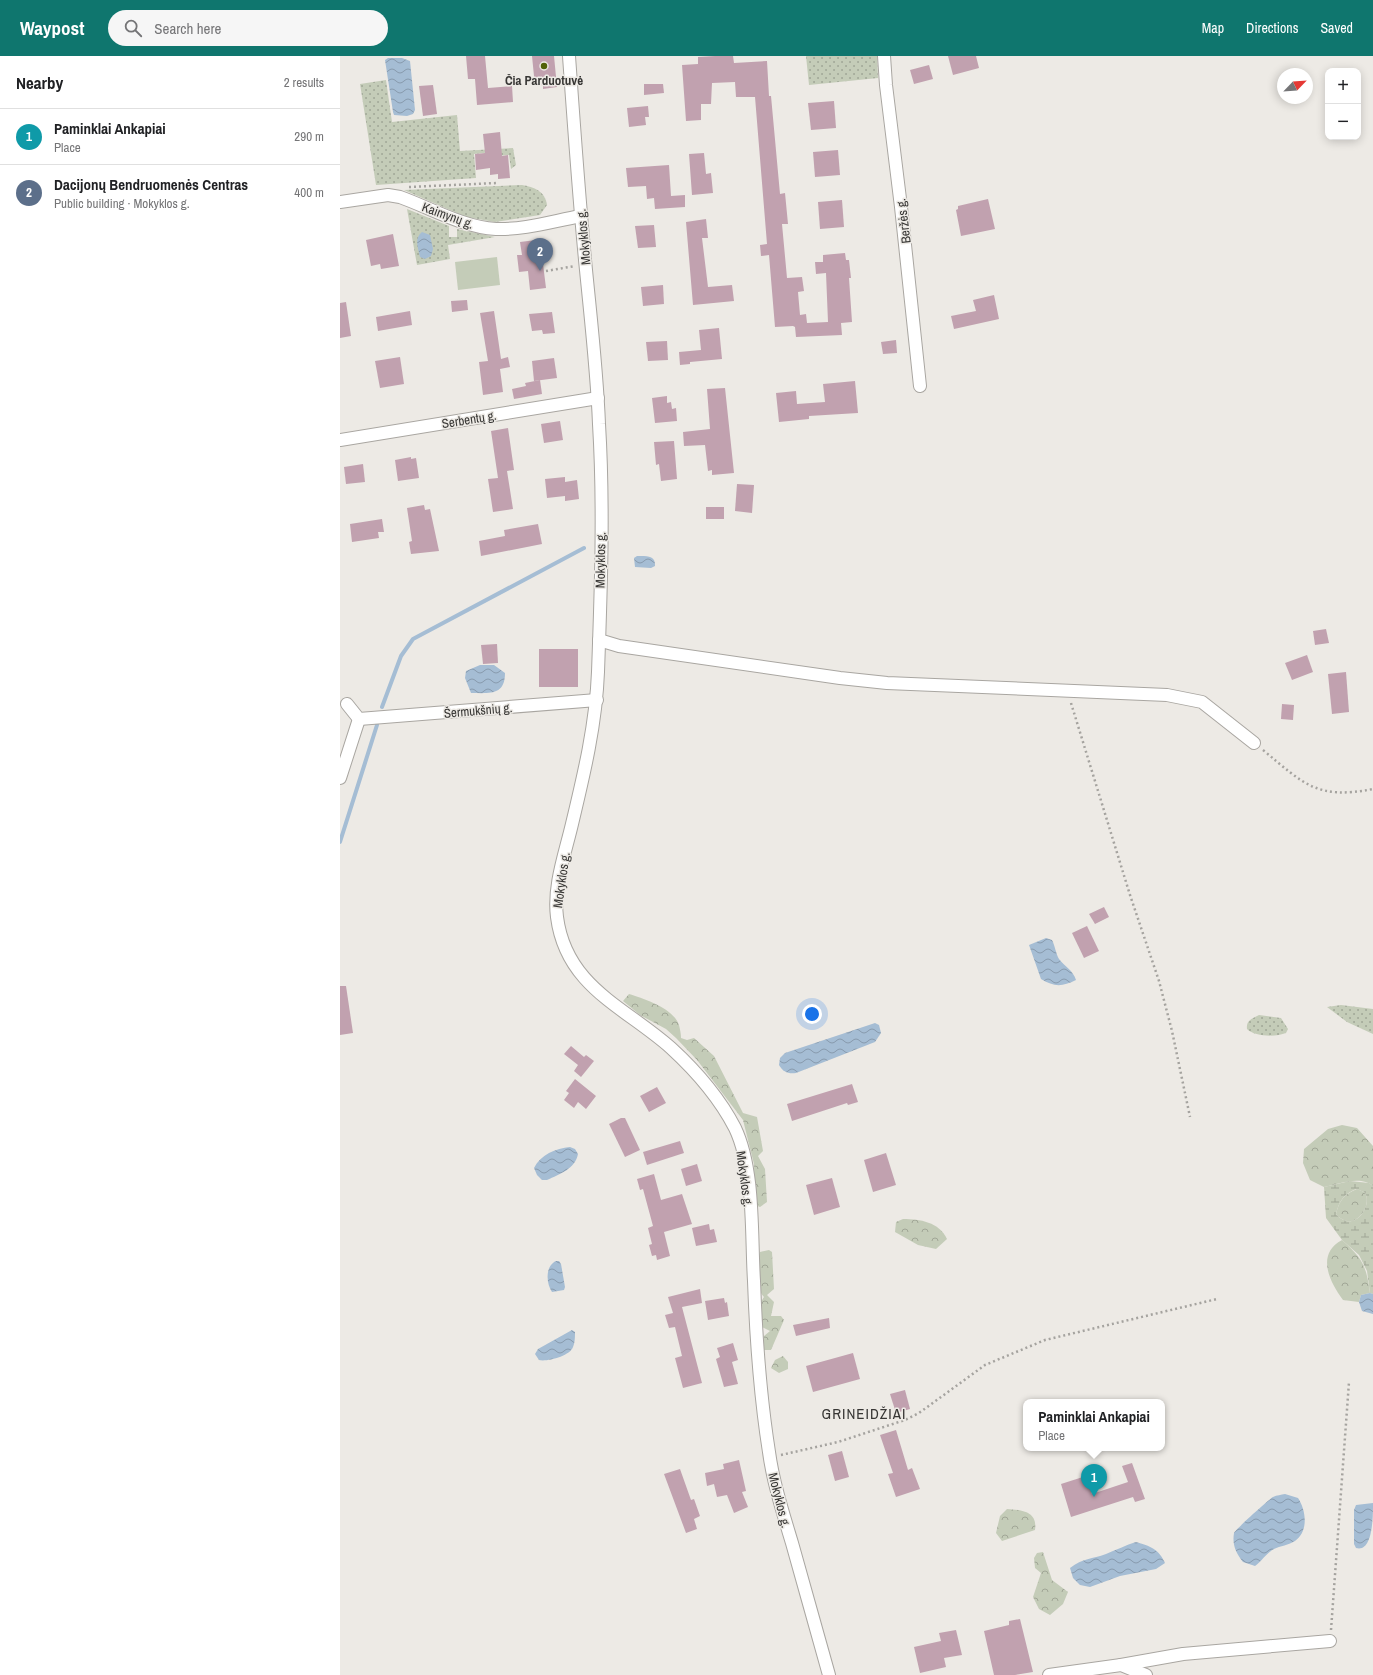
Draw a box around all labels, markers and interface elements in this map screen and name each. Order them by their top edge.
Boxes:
search box [108,10,388,46]
text: Waypost [20,15,84,41]
icon: search [122,17,144,39]
text: Search here [154,18,221,39]
text: Map [1202,19,1224,37]
text: Directions [1246,19,1298,37]
text: Saved [1320,19,1353,37]
marker: Čia Parduotuvė [539,61,549,71]
north arrow [1277,68,1313,104]
map controls [1325,68,1361,140]
button: + [1325,68,1361,104]
text: Nearby [16,71,63,94]
place label: Čia Parduotuvė [505,72,583,89]
text: 2 results [284,74,324,91]
button: − [1325,104,1361,140]
text: Paminklai Ankapiai [54,118,166,139]
text: 1 [26,128,32,145]
text: 290 m [294,128,324,145]
text: Place [54,139,81,156]
text: Dacijonų Bendruomenės Centras [54,174,248,195]
text: 2 [26,184,32,201]
text: 400 m [294,184,324,201]
text: Public building · Mokyklos g. [54,195,190,212]
street label: Kaimynų g. [420,198,476,233]
street label: Beržės g. [892,198,915,244]
street label: Mokyklos g. [573,208,594,266]
pin: 2 [527,238,553,271]
street label: Serbentų g. [441,407,498,432]
street label: Mokyklos g. [592,532,609,588]
street label: Šermukšnių g. [443,699,513,722]
street label: Mokyklos g. [549,851,574,909]
your location [802,1004,822,1024]
street label: Mokyklos g. [732,1150,757,1208]
popup [1023,1399,1165,1451]
district label: GRINEIDŽIAI [822,1403,906,1424]
text: Paminklai Ankapiai [1038,1406,1150,1427]
text: Place [1038,1427,1065,1444]
pin: 1 [1081,1464,1107,1497]
street label: Mokyklos g. [764,1471,795,1530]

